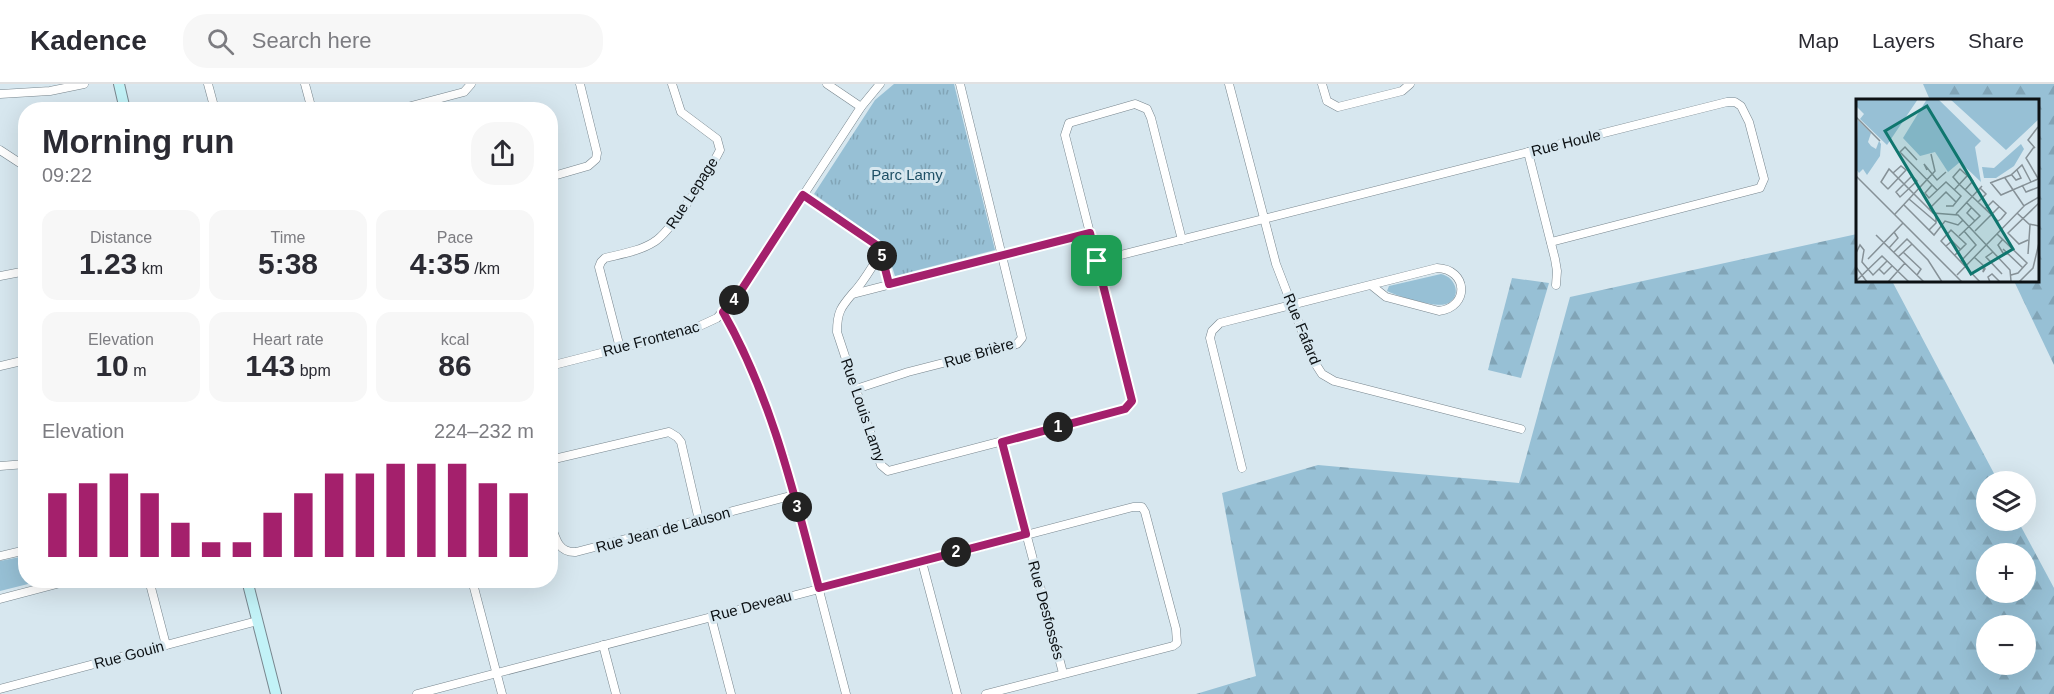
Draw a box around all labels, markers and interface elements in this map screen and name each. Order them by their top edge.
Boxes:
search box [183,14,603,68]
text: Kadence [30,25,147,56]
icon: search [204,25,237,58]
text: Search here [252,28,372,53]
text: Map [1798,29,1839,52]
text: Layers [1872,29,1935,52]
text: Share [1968,29,2024,52]
inset map [1856,99,2039,282]
button: share [471,122,534,185]
text: Morning run [42,123,234,160]
street label: Rue Houle [1529,126,1602,159]
street label: Rue Lepage [662,154,721,232]
text: 09:22 [42,164,92,186]
park label: Parc Lamy [871,166,943,183]
text: Distance [90,229,152,246]
text: Time [271,229,305,246]
text: Pace [437,229,473,246]
pin [1071,235,1122,286]
pin: 5 [867,241,897,271]
icon: arrive [1080,244,1113,277]
text: 1.23 [79,247,137,280]
text: 5:38 [258,247,318,280]
text: 4:35 [410,247,470,280]
text: 5 [878,247,886,264]
text: km [137,260,163,277]
text: /km [470,260,500,277]
pin: 4 [719,285,749,315]
text: 4 [730,291,738,308]
street label: Rue Fafard [1281,291,1324,367]
street label: Rue Frontenac [601,317,701,360]
text: Elevation [88,331,154,348]
text: Heart rate [252,331,324,348]
text: kcal [441,331,469,348]
street label: Rue Brière [942,334,1016,371]
text: 10 [95,349,129,382]
text: 143 [245,349,295,382]
text: 86 [438,349,472,382]
street label: Rue Louis Lamy [838,356,889,464]
text: m [129,362,147,379]
text: bpm [295,362,331,379]
pin: 1 [1043,412,1073,442]
text: 1 [1054,418,1062,435]
text: Elevation [42,420,124,442]
text: 224–232 m [434,420,534,442]
map controls [1976,471,2036,675]
button: layers [1976,471,2036,531]
pin: 3 [782,492,812,522]
text: 3 [793,498,801,515]
street label: Rue Jean de Lauson [594,503,732,556]
pin: 2 [941,537,971,567]
text: 2 [952,543,960,560]
button: + [1976,543,2036,603]
street label: Rue Desfossés [1025,559,1068,661]
street label: Rue Deveau [708,587,793,625]
button: − [1976,615,2036,675]
street label: Rue Gouin [92,637,166,672]

